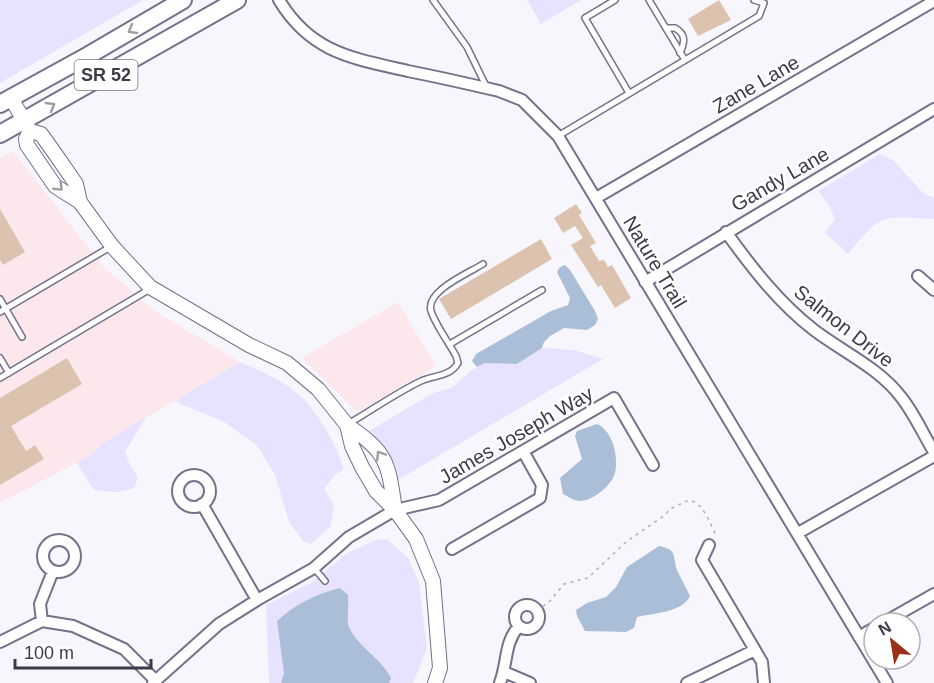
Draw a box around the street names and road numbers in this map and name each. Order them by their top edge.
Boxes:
street label: Zane Lane [709,51,803,117]
road number: SR 52 [74,60,138,90]
street label: Gandy Lane [727,142,833,216]
street label: Nature Trail [619,212,691,312]
street label: Salmon Drive [790,280,898,372]
street label: James Joseph Way [435,382,597,488]

